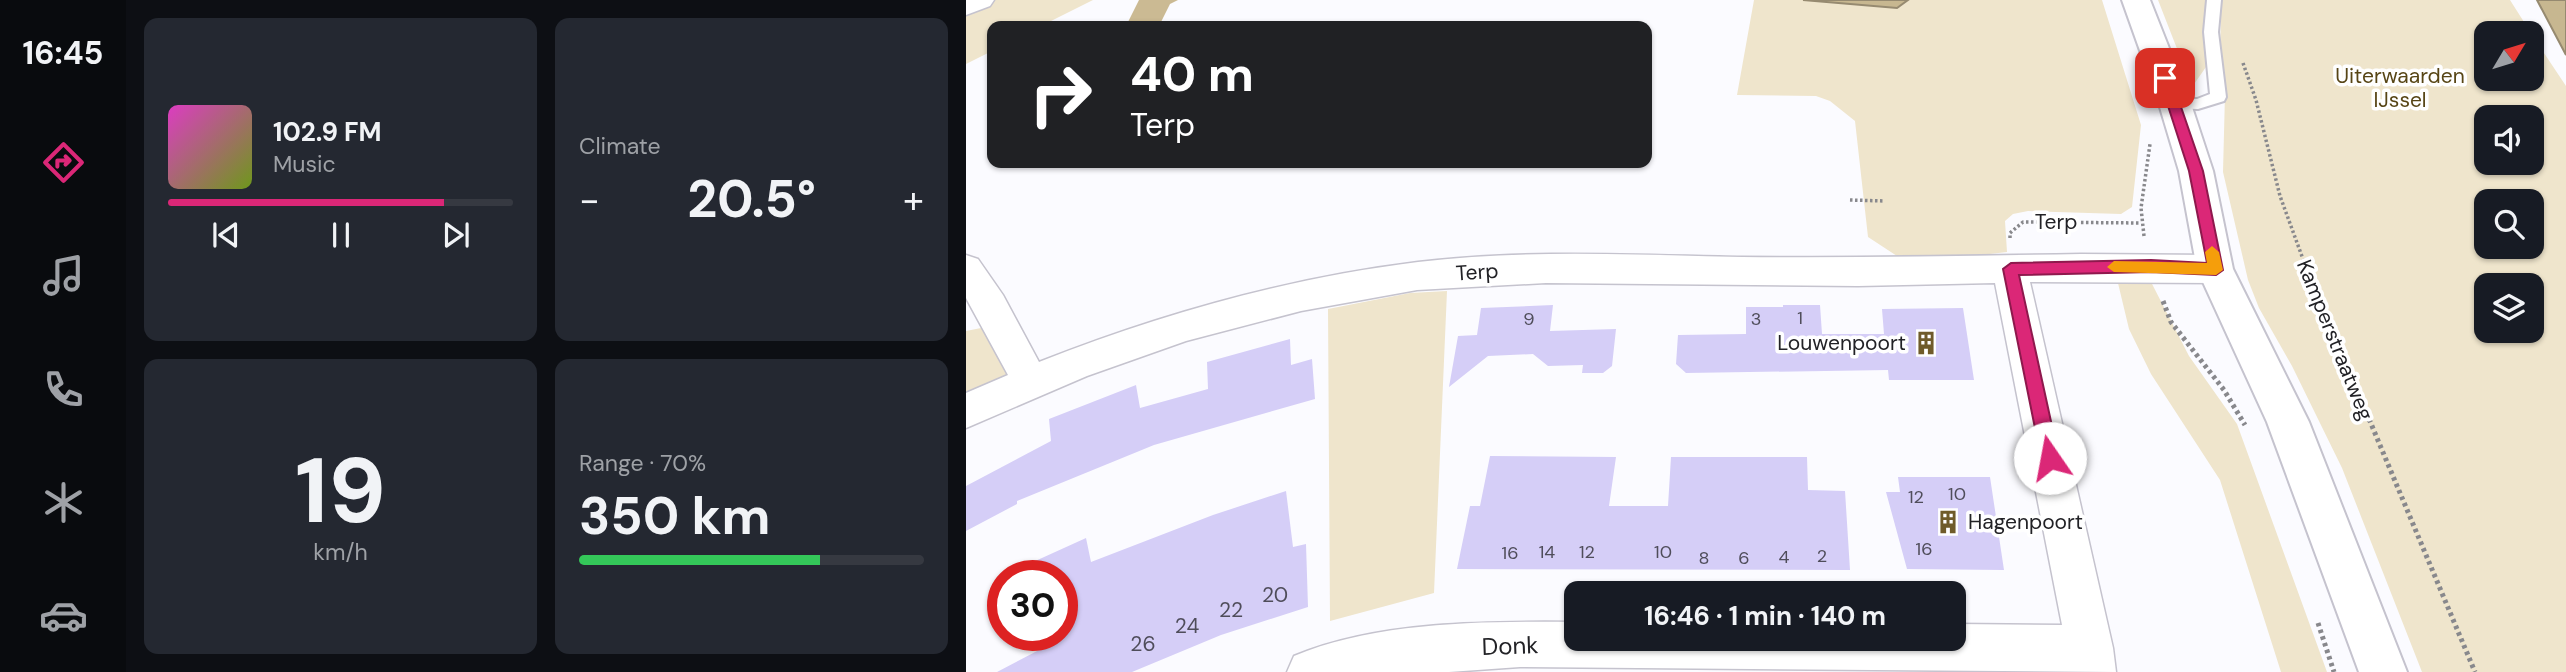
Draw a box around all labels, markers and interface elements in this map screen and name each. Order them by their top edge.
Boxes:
north arrow [2474,21,2544,91]
map controls [2474,21,2544,343]
text: 16:45 [23,32,103,74]
text: 40 m [1130,42,1254,106]
pin [2135,48,2195,108]
icon: right [1015,49,1106,140]
icon: arrive [2146,59,2184,97]
park label: Uiterwaarden IJssel [2335,62,2465,114]
text: Terp [1130,104,1195,146]
button: sound [2474,105,2544,175]
text: 102.9 FM [273,115,382,149]
text: Climate [579,131,661,161]
icon: directions [39,138,88,187]
text: Music [273,149,336,179]
text: 20.5° [687,165,816,233]
text: − [579,175,600,225]
text: + [903,175,924,225]
button: search [2474,189,2544,259]
street label: Terp [2035,208,2077,236]
icon: previous [207,216,245,254]
icon: pause [322,216,360,254]
icon: next [437,216,475,254]
icon: music [39,251,88,300]
street label: Kamperstraatweg [2290,256,2380,425]
street label: Terp [1455,257,1499,287]
button: layers [2474,273,2544,343]
house number: 1 [1797,306,1803,330]
house number: 9 [1523,307,1535,331]
house number: 3 [1751,307,1761,331]
place label: Louwenpoort [1777,329,1906,357]
building icon: Louwenpoort [1912,329,1940,357]
icon: phone [39,365,88,414]
position arrow [2013,421,2087,495]
text: 19 [295,432,386,550]
text: Range · 70% [579,448,706,478]
icon: climate [39,478,88,527]
text: 350 km [579,482,771,550]
house number: 10 [1948,482,1966,506]
house number: 12 [1908,485,1924,509]
building icon: Hagenpoort [1934,508,1962,536]
place label: Hagenpoort [1968,508,2083,536]
text: km/h [313,537,368,567]
house number: 16 [1916,537,1932,561]
house number: 14 [1539,540,1555,564]
house number: 12 [1579,540,1595,564]
house number: 10 [1654,540,1672,564]
house number: 16 [1502,541,1518,565]
house number: 2 [1817,544,1827,568]
house number: 4 [1779,545,1790,569]
house number: 8 [1699,546,1709,570]
house number: 6 [1738,546,1750,570]
speed limit sign: 30 [987,560,1078,651]
house number: 20 [1262,581,1288,609]
icon: car [39,591,88,640]
house number: 22 [1219,596,1243,624]
text: 16:46 · 1 min · 140 m [1644,599,1886,633]
house number: 24 [1175,612,1199,640]
street label: Donk [1481,629,1539,662]
house number: 26 [1130,630,1156,658]

